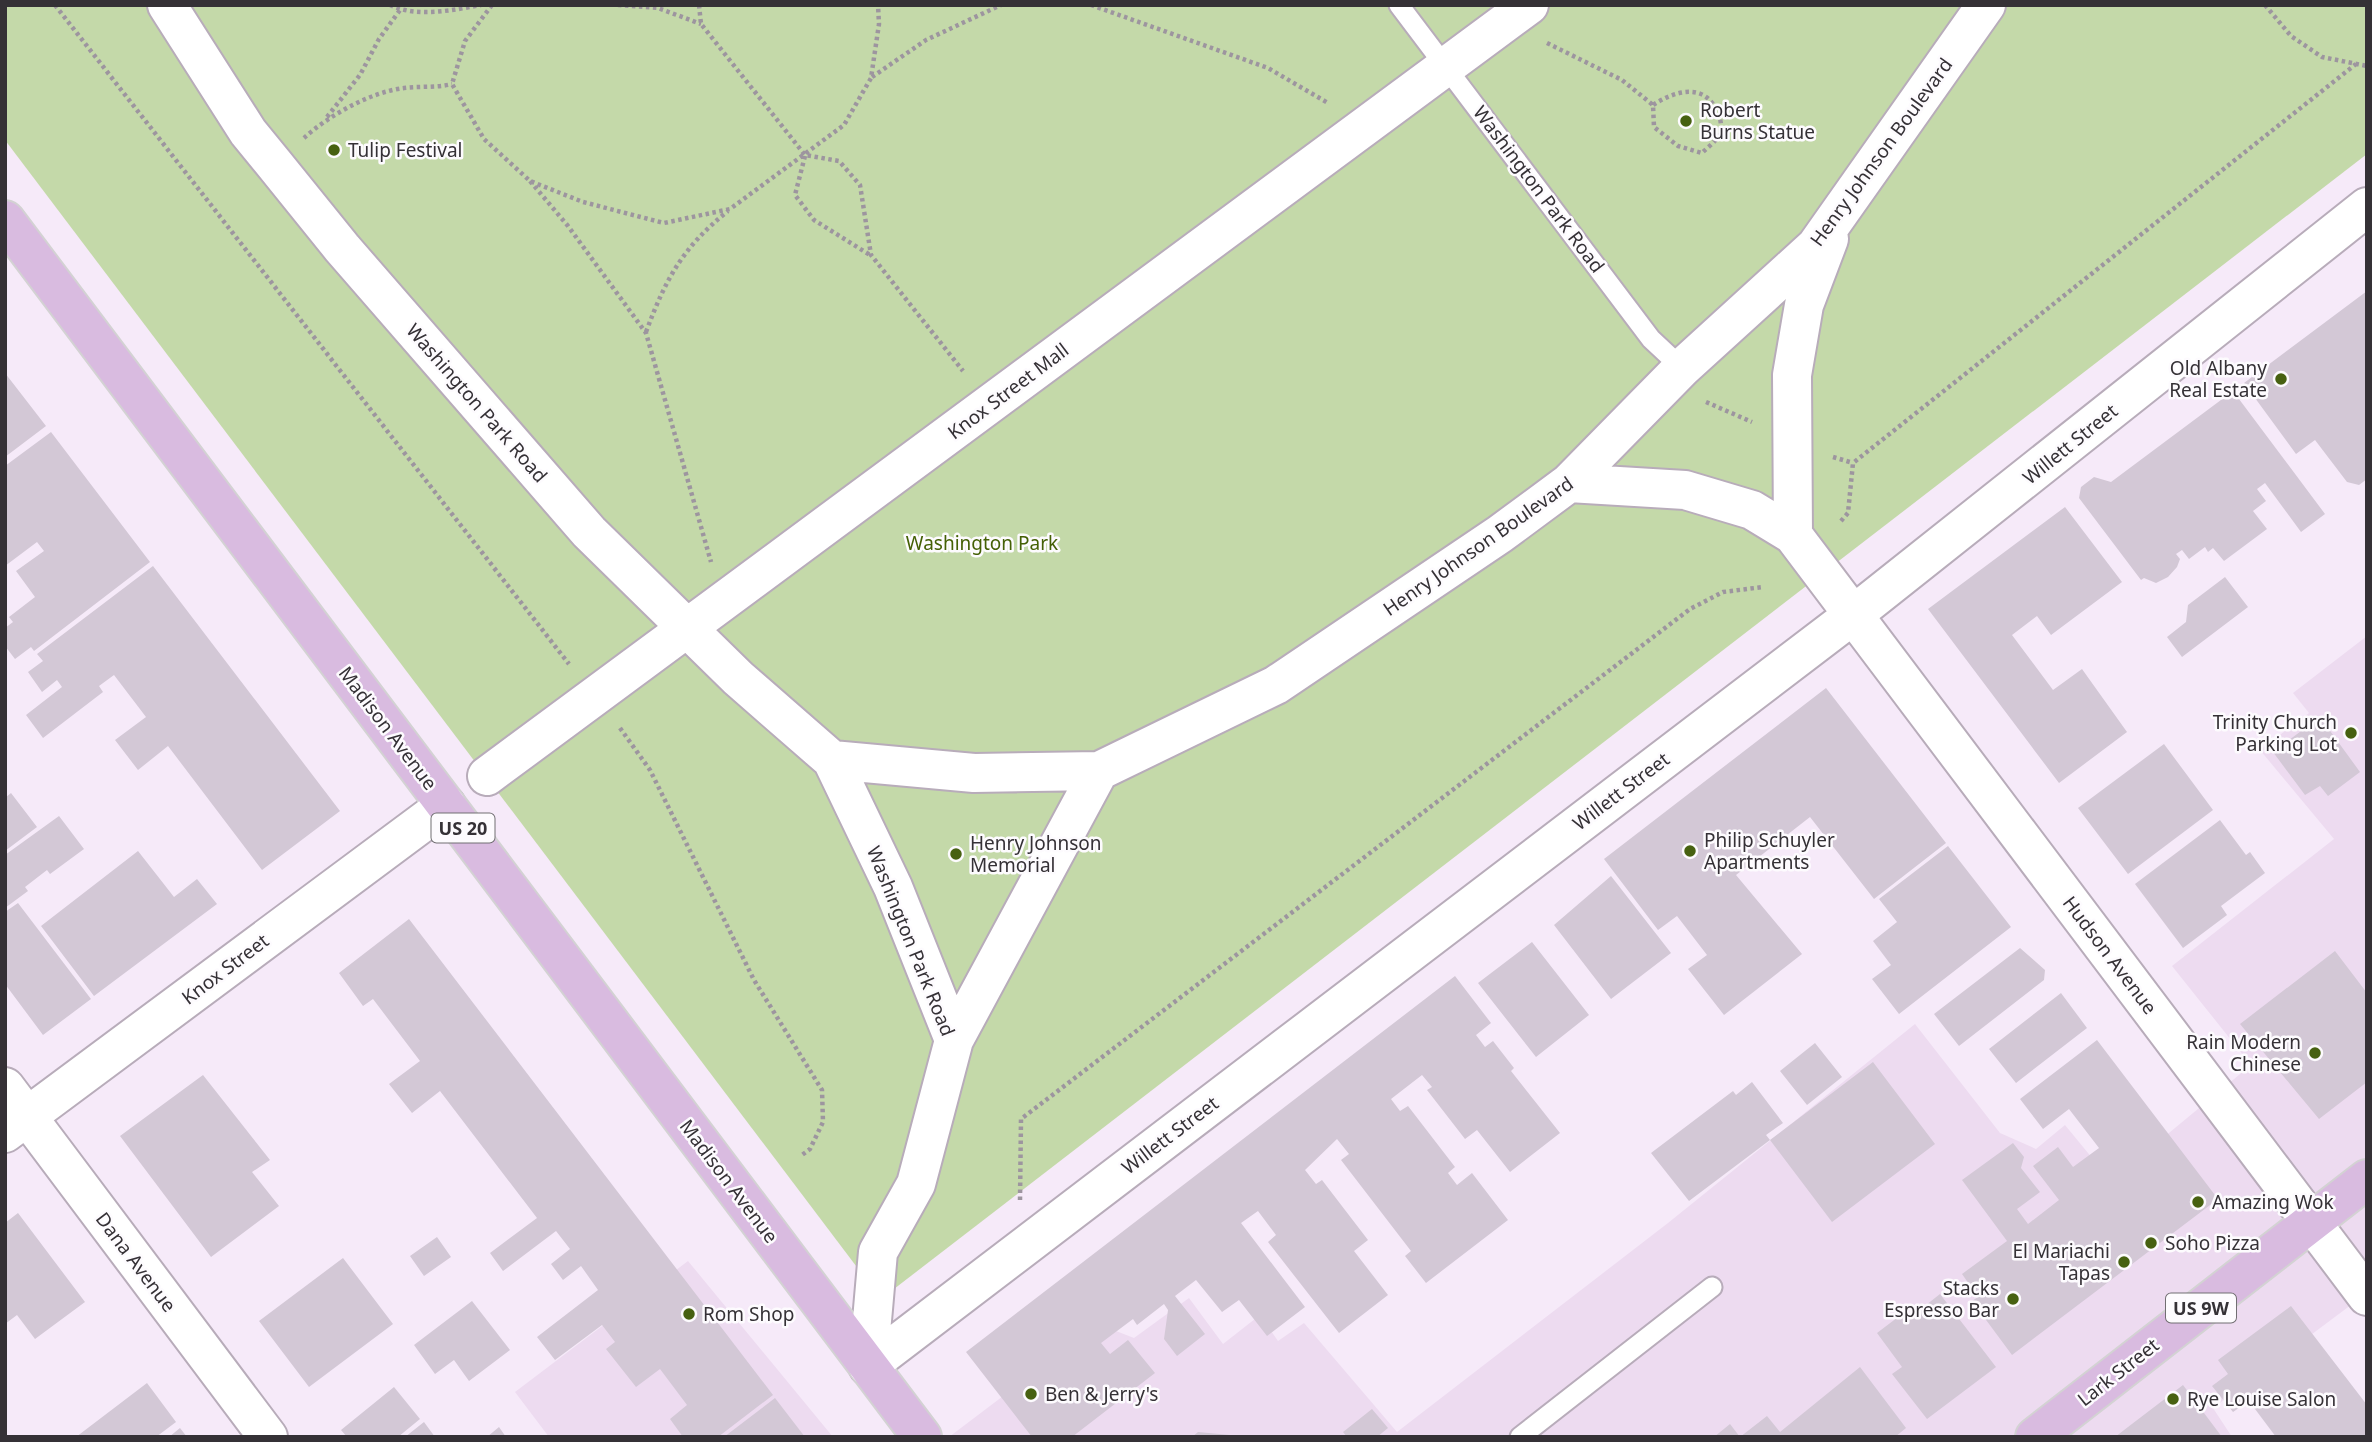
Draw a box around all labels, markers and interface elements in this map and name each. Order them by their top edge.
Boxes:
street label: Henry Johnson Boulevard [1804,53,1958,251]
place label: Robert Burns Statue [1700,97,1815,145]
street label: Washington Park Road [1468,100,1610,278]
marker: Robert Burns Statue [1678,113,1694,129]
place label: Tulip Festival [348,137,462,163]
marker: Tulip Festival [326,142,342,158]
street label: Washington Park Road [401,318,553,488]
street label: Knox Street Mall [942,337,1074,445]
place label: Old Albany Real Estate [2169,355,2267,403]
marker: Old Albany Real Estate [2273,371,2289,387]
street label: Willett Street [2017,398,2123,490]
street label: Henry Johnson Boulevard [1378,470,1578,622]
park label: Washington Park [906,530,1058,556]
street label: Madison Avenue [333,661,443,795]
place label: Trinity Church Parking Lot [2213,709,2337,757]
marker: Trinity Church Parking Lot [2343,725,2359,741]
street label: Willett Street [1567,746,1675,836]
road number: US 20 [432,814,494,842]
place label: Philip Schuyler Apartments [1704,827,1835,875]
place label: Henry Johnson Memorial [970,830,1102,878]
street label: Washington Park Road [861,842,961,1040]
marker: Philip Schuyler Apartments [1682,843,1698,859]
marker: Henry Johnson Memorial [948,846,964,862]
street label: Hudson Avenue [2057,891,2163,1019]
street label: Knox Street [176,928,274,1010]
place label: Rain Modern Chinese [2186,1029,2301,1077]
marker: Rain Modern Chinese [2307,1045,2323,1061]
street label: Willett Street [1116,1090,1224,1180]
street label: Madison Avenue [674,1114,784,1248]
place label: Amazing Wok [2212,1189,2334,1215]
marker: Amazing Wok [2190,1194,2206,1210]
street label: Dana Avenue [90,1207,182,1317]
place label: Soho Pizza [2165,1230,2260,1256]
marker: Soho Pizza [2143,1235,2159,1251]
place label: El Mariachi Tapas [2013,1238,2110,1286]
marker: El Mariachi Tapas [2116,1254,2132,1270]
place label: Stacks Espresso Bar [1884,1275,1999,1323]
marker: Stacks Espresso Bar [2005,1291,2021,1307]
road number: US 9W [2166,1294,2236,1322]
place label: Rom Shop [703,1301,794,1327]
marker: Rom Shop [681,1306,697,1322]
street label: Lark Street [2072,1332,2164,1412]
place label: Ben & Jerry's [1045,1381,1158,1407]
marker: Ben & Jerry's [1023,1386,1039,1402]
place label: Rye Louise Salon [2187,1386,2336,1412]
marker: Rye Louise Salon [2165,1391,2181,1407]

